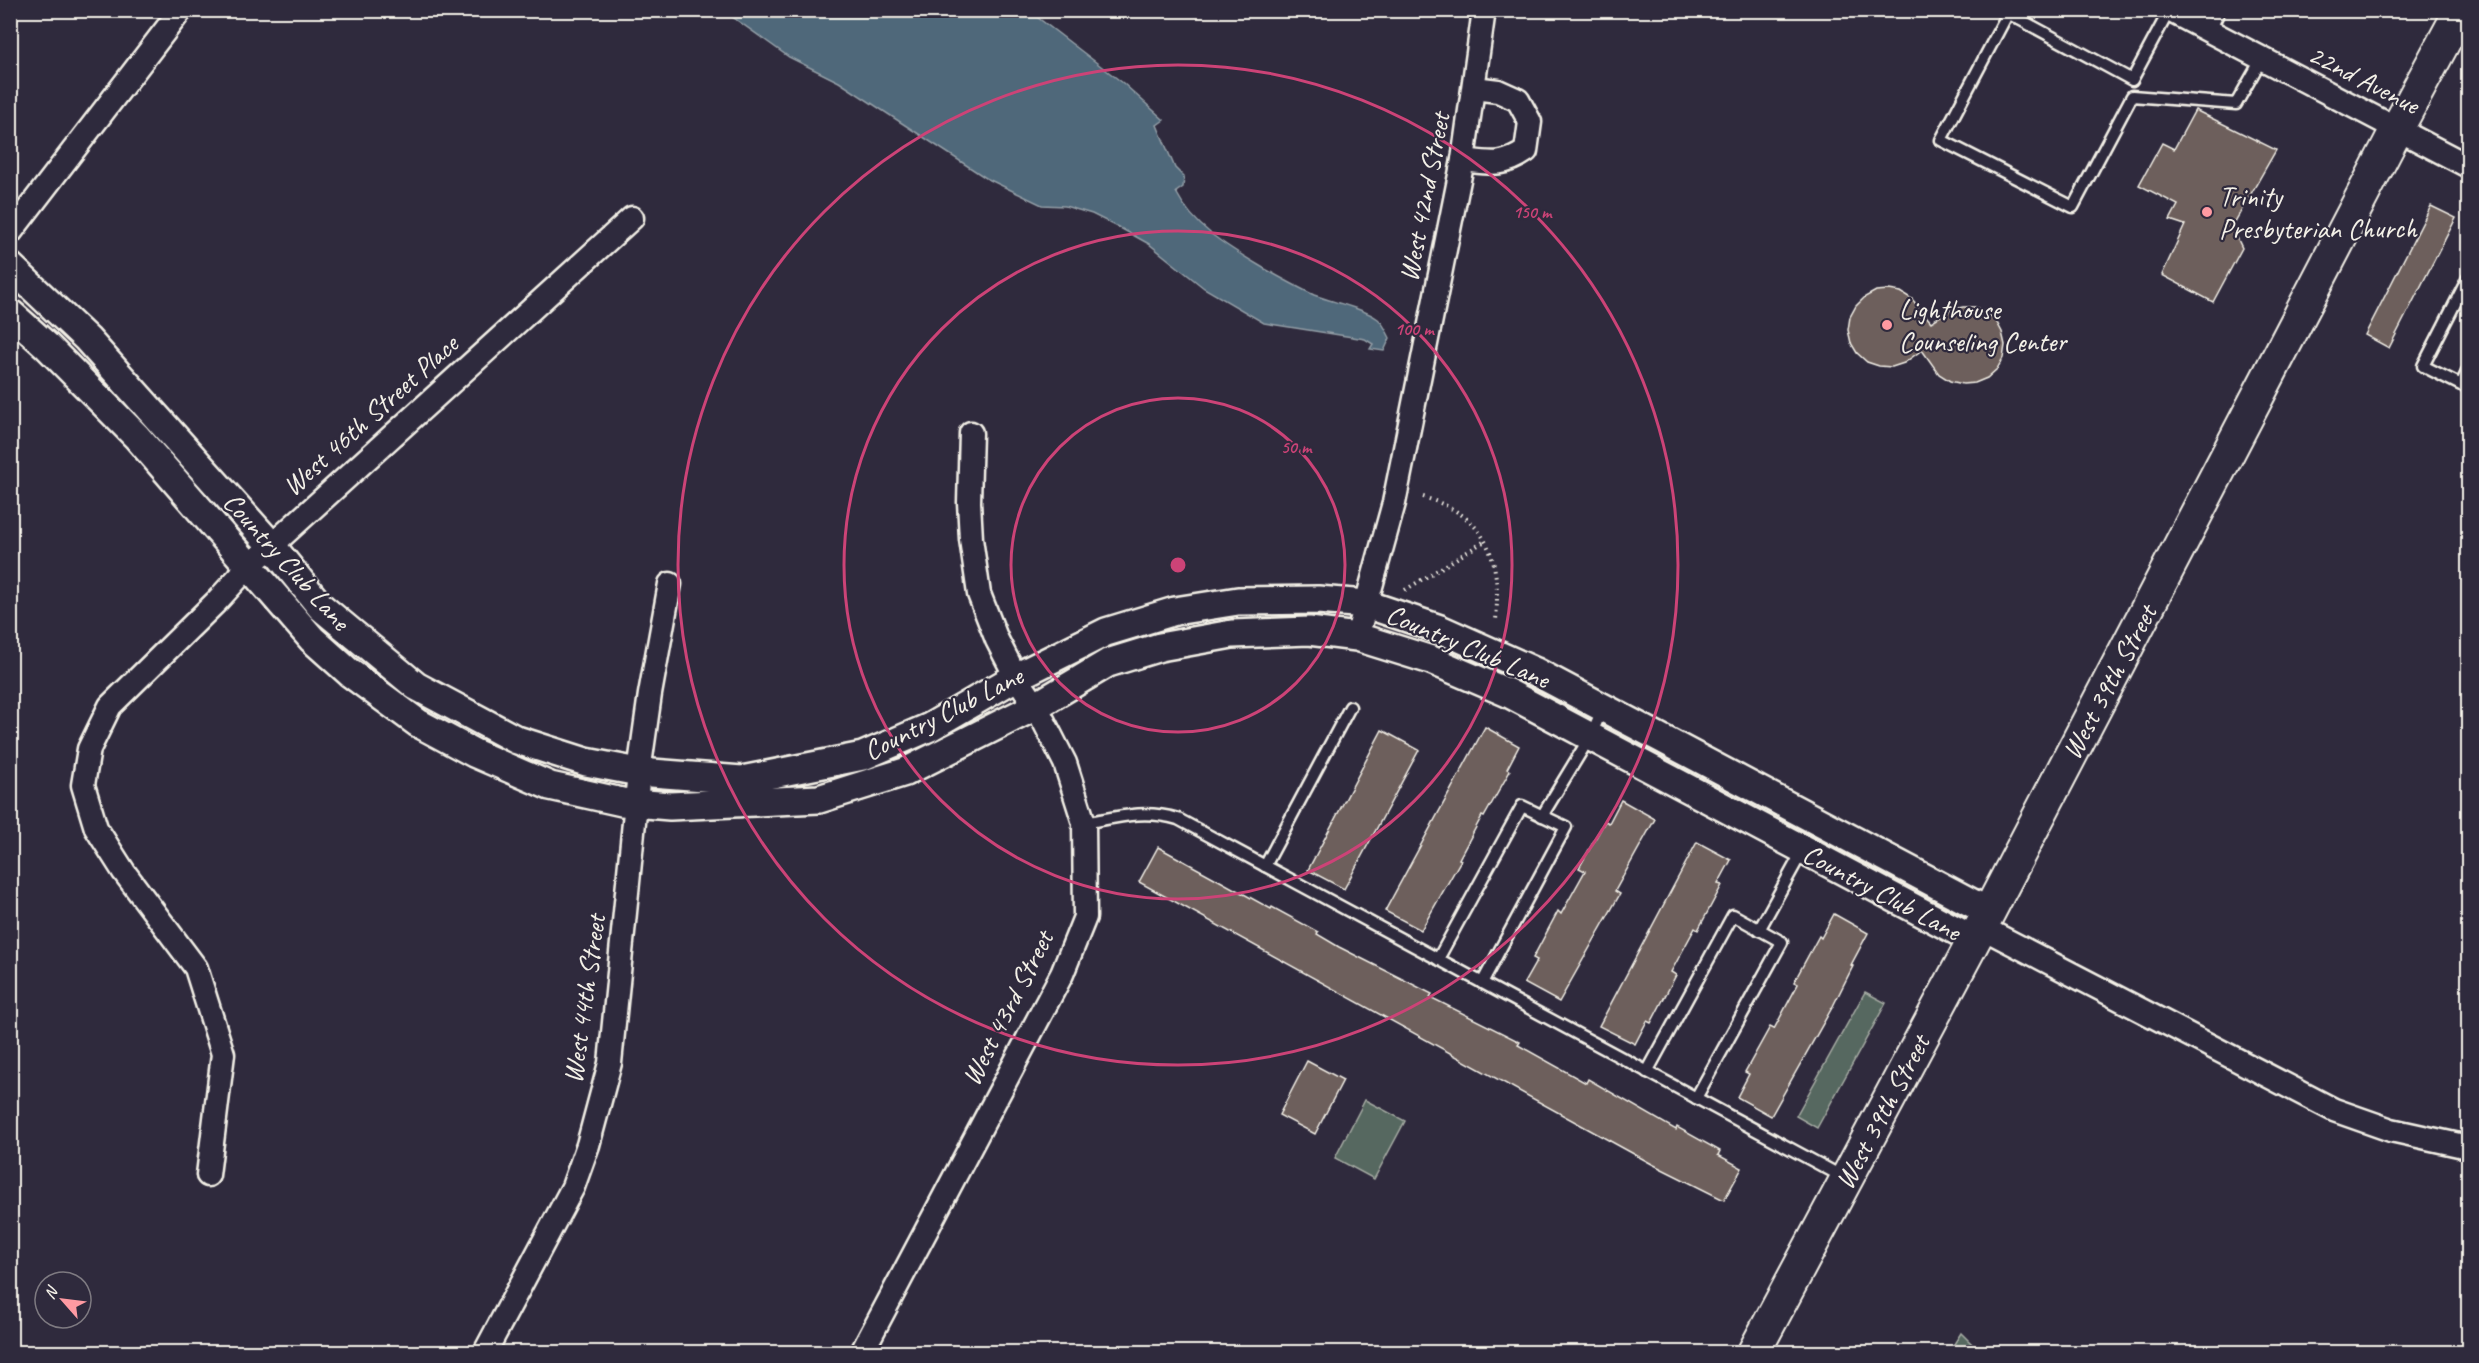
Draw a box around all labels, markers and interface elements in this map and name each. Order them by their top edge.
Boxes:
street label: 22nd Avenue [2303,36,2427,123]
street label: West 42nd Street [1390,107,1458,284]
place label: Trinity Presbyterian Church [2219,179,2418,246]
text: 150 m [1513,201,1553,223]
marker: Trinity Presbyterian Church [2200,205,2214,219]
place label: Lighthouse Counseling Center [1899,292,2068,359]
text: 100 m [1395,318,1435,340]
marker: Lighthouse Counseling Center [1880,318,1894,332]
street label: West 46th Street Place [275,326,467,503]
text: 50 m [1281,436,1313,458]
street label: Country Club Lane [216,485,359,639]
centre of rings [1168,555,1188,575]
street label: Country Club Lane [1381,596,1557,697]
street label: West 39th Street [2054,597,2166,765]
street label: Country Club Lane [858,657,1030,768]
street label: Country Club Lane [1797,836,1969,949]
street label: West 44th Street [555,910,614,1085]
street label: West 43rd Street [953,923,1062,1091]
street label: West 39th Street [1827,1027,1939,1195]
north arrow [33,1270,93,1330]
text: N [39,1282,63,1302]

